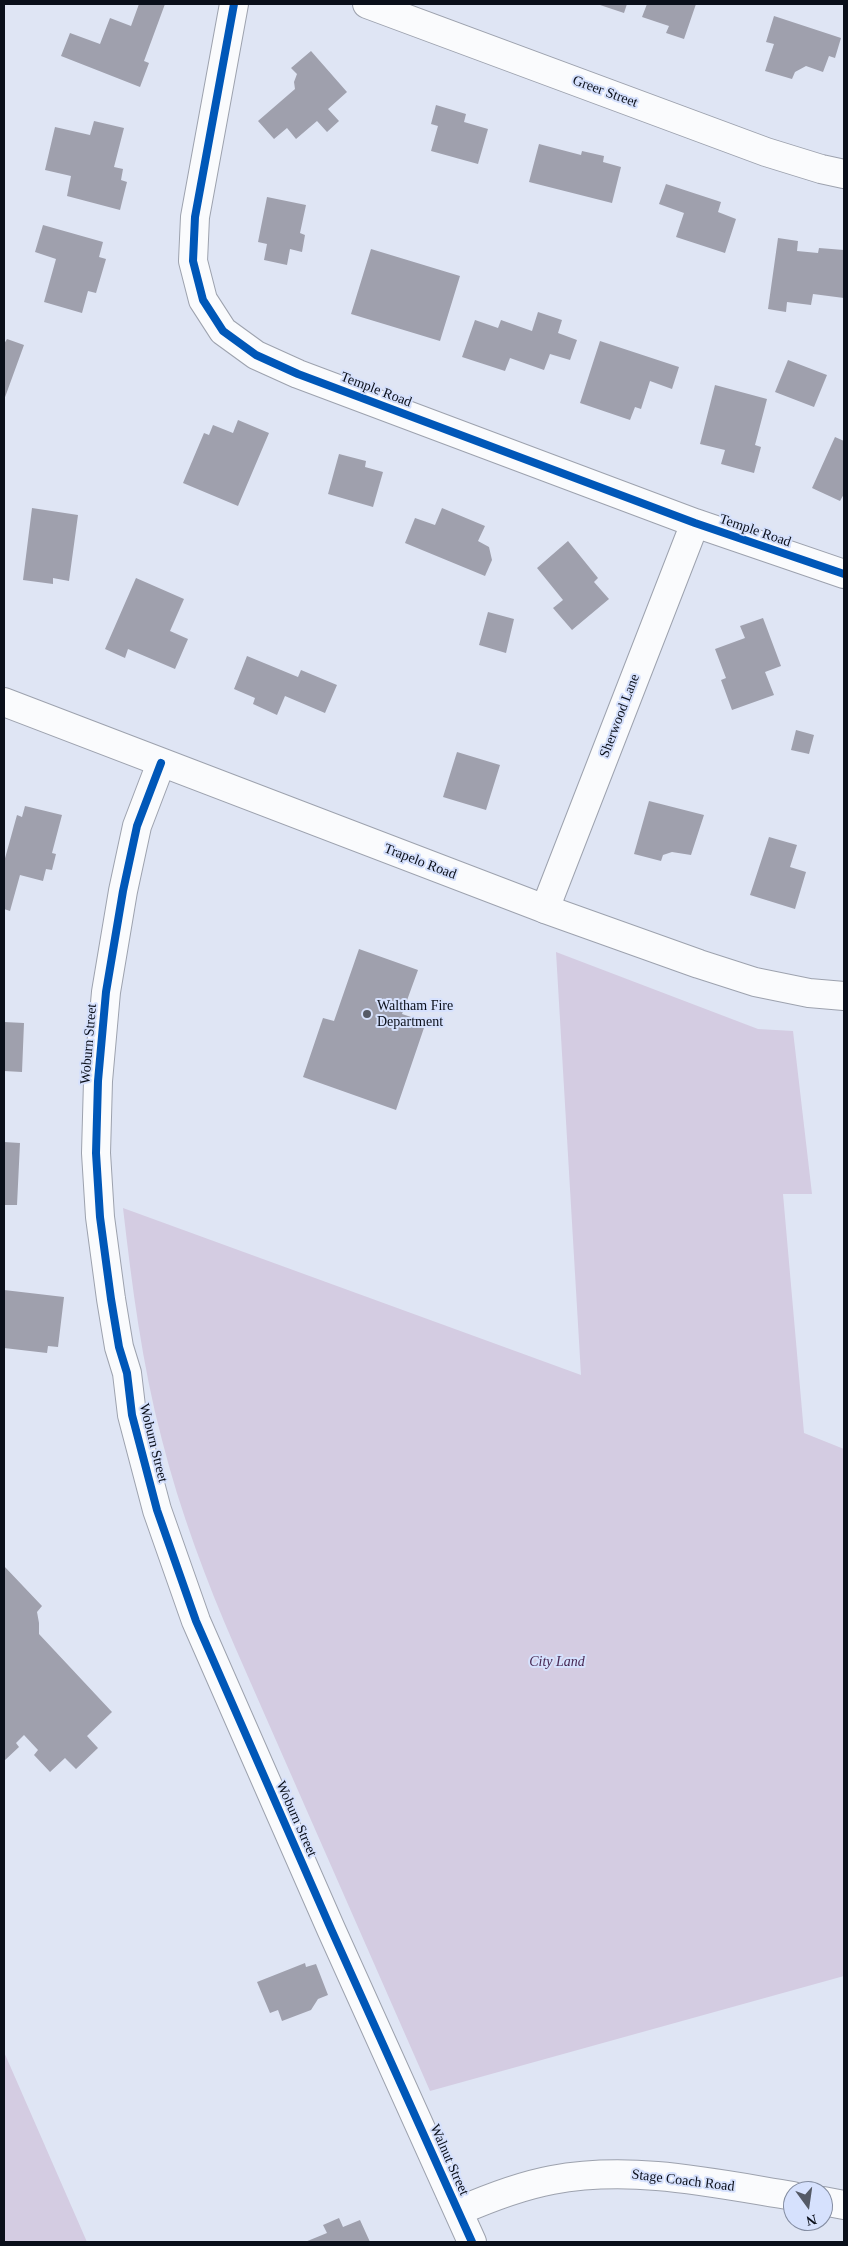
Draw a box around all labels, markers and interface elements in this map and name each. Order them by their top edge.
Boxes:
street label: Greer Street [570,72,640,112]
street label: Temple Road [338,369,414,411]
street label: Temple Road [717,511,793,551]
street label: Sherwood Lane [596,672,644,760]
street label: Trapelo Road [381,841,459,883]
place label: Waltham Fire Department [377,998,453,1030]
street label: Woburn Street [77,1003,101,1085]
marker: Waltham Fire Department [361,1008,373,1020]
street label: Woburn Street [135,1402,171,1484]
park label: City Land [529,1654,585,1670]
street label: Woburn Street [272,1779,320,1859]
street label: Walnut Street [426,2122,472,2198]
street label: Stage Coach Road [631,2166,735,2196]
north arrow [783,2181,833,2231]
text: N [805,2212,818,2229]

